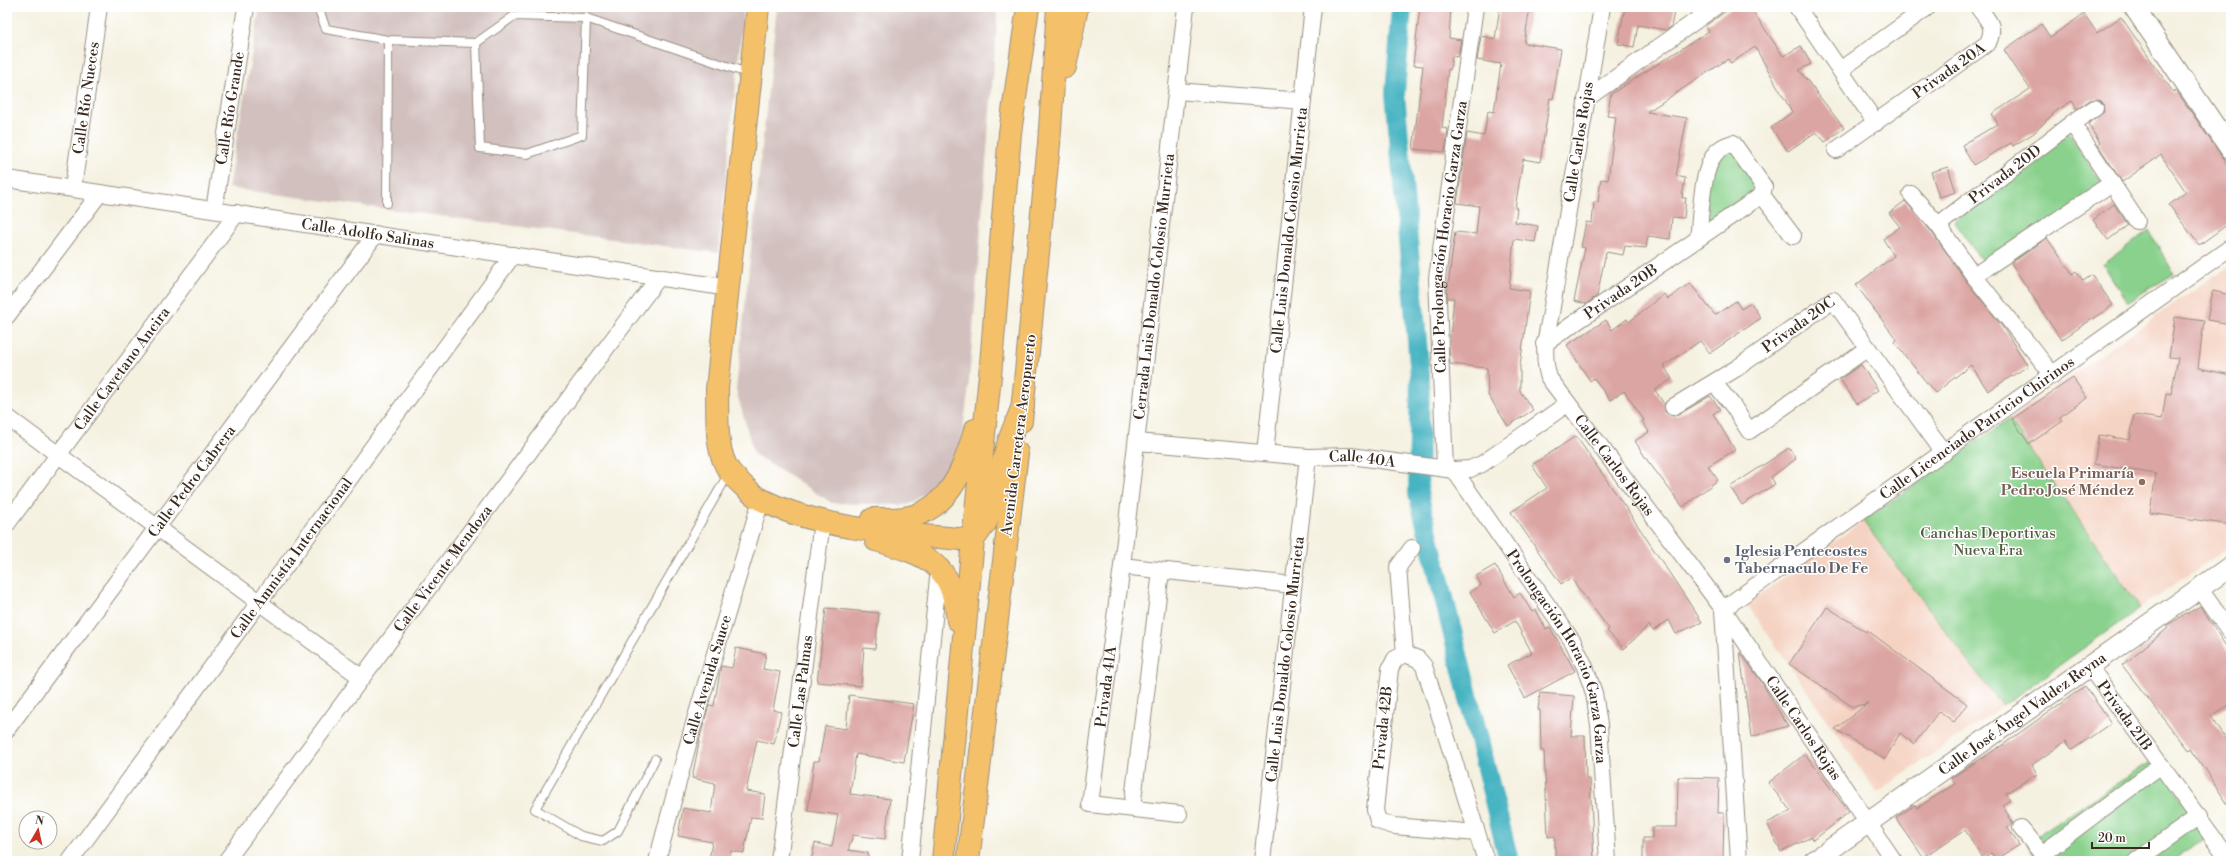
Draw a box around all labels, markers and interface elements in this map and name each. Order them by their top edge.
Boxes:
street label: Privada 20A [1909,38,1990,103]
street label: Calle Río Nueces [68,41,103,155]
street label: Calle Río Grande [212,50,248,166]
street label: Calle Carlos Rojas [1560,80,1598,204]
street label: Calle Prolongación Horacio Garza Garza [1427,99,1471,374]
street label: Calle Luis Donaldo Colosio Murrieta [1266,106,1312,354]
street label: Privada 20D [1965,140,2045,208]
street label: Cerrada Luis Donaldo Colosio Murrieta [1129,152,1179,421]
street label: Calle Adolfo Salinas [300,214,436,253]
street label: Privada 20B [1580,260,1661,323]
street label: Privada 20C [1758,292,1838,357]
street label: Calle Cayetano Ancira [70,303,174,435]
street label: Avenida Carretera Aeropuerto [997,333,1041,538]
street label: Calle Licenciado Patricio Chirinos [1876,352,2078,504]
street label: Calle Carlos Rojas [1570,411,1659,519]
street label: Calle Pedro Cabrera [144,421,240,541]
street label: Calle 40A [1329,446,1397,472]
place label: Escuela Primaría Pedro José Méndez [2001,464,2135,500]
street label: Calle Amnistía Internacional [226,473,357,643]
marker: Escuela Primaría Pedro José Méndez [2137,477,2147,487]
street label: Calle Vicente Mendoza [389,501,496,636]
park label: Canchas Deportivas Nueva Era [1920,524,2056,560]
street label: Calle Luis Donaldo Colosio Murrieta [1262,535,1308,783]
place label: Iglesia Pentecostes Tabernaculo De Fe [1735,542,1868,578]
street label: Prolongación Horacio Garza Garza [1502,546,1611,765]
marker: Iglesia Pentecostes Tabernaculo De Fe [1722,555,1732,565]
street label: Calle Avenida Sauce [679,612,736,747]
street label: Calle Las Palmas [784,634,817,749]
street label: Privada 41A [1091,644,1121,728]
street label: Calle José Ángel Valdez Reyna [1935,648,2110,780]
street label: Calle Carlos Rojas [1762,672,1846,784]
street label: Privada 21B [2093,677,2156,754]
street label: Privada 42B [1369,685,1397,771]
north arrow [18,810,58,850]
text: N [34,814,45,829]
scale bar [2092,824,2149,850]
text: 20 m [2098,831,2126,846]

